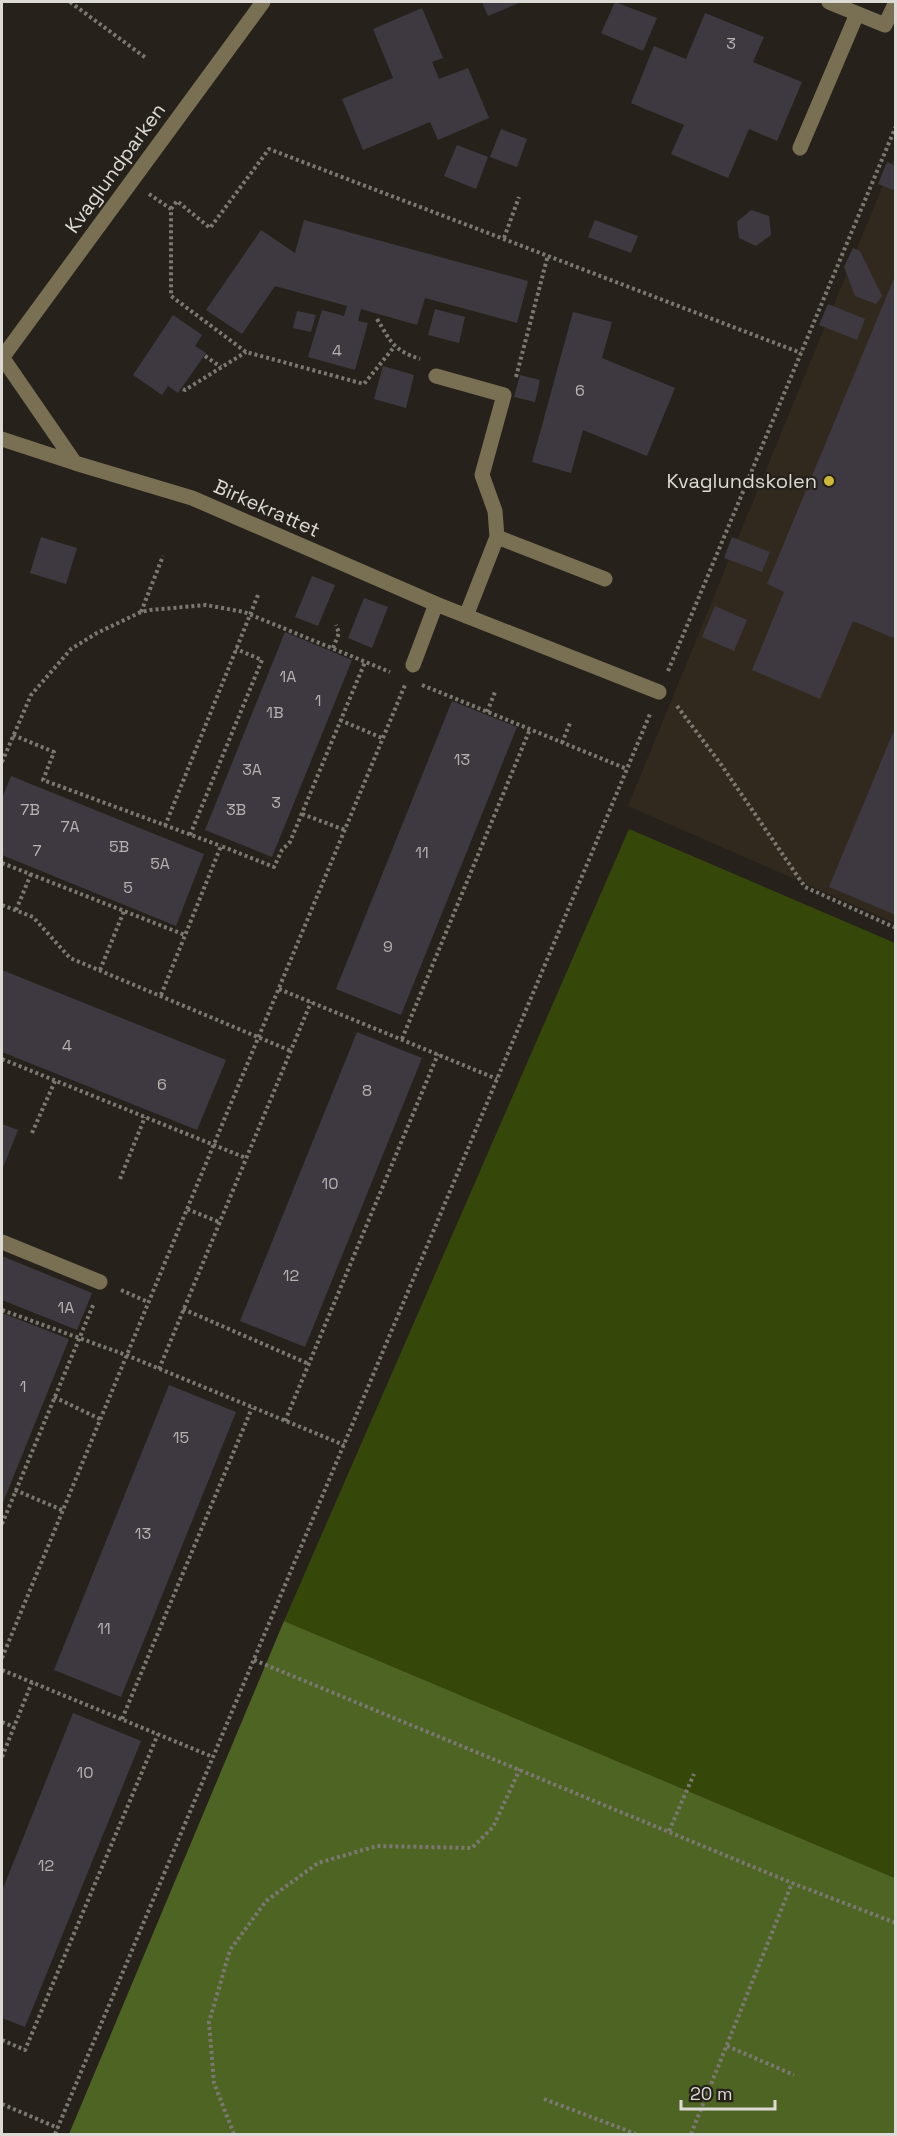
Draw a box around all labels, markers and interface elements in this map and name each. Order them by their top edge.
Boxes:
house number: 3 [726,33,736,54]
street label: Kvaglundparken [59,98,171,238]
house number: 4 [332,340,342,361]
house number: 6 [575,380,585,401]
place label: Kvaglundskolen [666,468,817,494]
street label: Birkekrattet [210,473,324,543]
marker: Kvaglundskolen [822,474,836,488]
house number: 1A [280,666,296,687]
house number: 1 [315,690,321,711]
house number: 1B [266,702,284,723]
house number: 13 [454,749,470,770]
house number: 3A [242,759,262,780]
house number: 3 [271,792,281,813]
house number: 7B [20,799,40,820]
house number: 3B [226,799,246,820]
house number: 7A [60,816,80,837]
house number: 5B [109,836,129,857]
house number: 7 [32,840,42,861]
house number: 11 [415,842,429,863]
house number: 5A [150,853,170,874]
house number: 5 [123,877,133,898]
house number: 9 [383,936,393,957]
house number: 4 [62,1035,72,1056]
house number: 6 [157,1074,167,1095]
house number: 8 [362,1080,372,1101]
house number: 10 [322,1173,338,1194]
house number: 12 [283,1265,299,1286]
house number: 1A [58,1297,74,1318]
house number: 1 [20,1376,26,1397]
house number: 15 [173,1427,189,1448]
house number: 13 [135,1523,151,1544]
house number: 11 [97,1618,111,1639]
house number: 10 [77,1762,93,1783]
house number: 12 [38,1855,54,1876]
scale bar [681,2073,776,2111]
text: 20 m [690,2082,733,2105]

